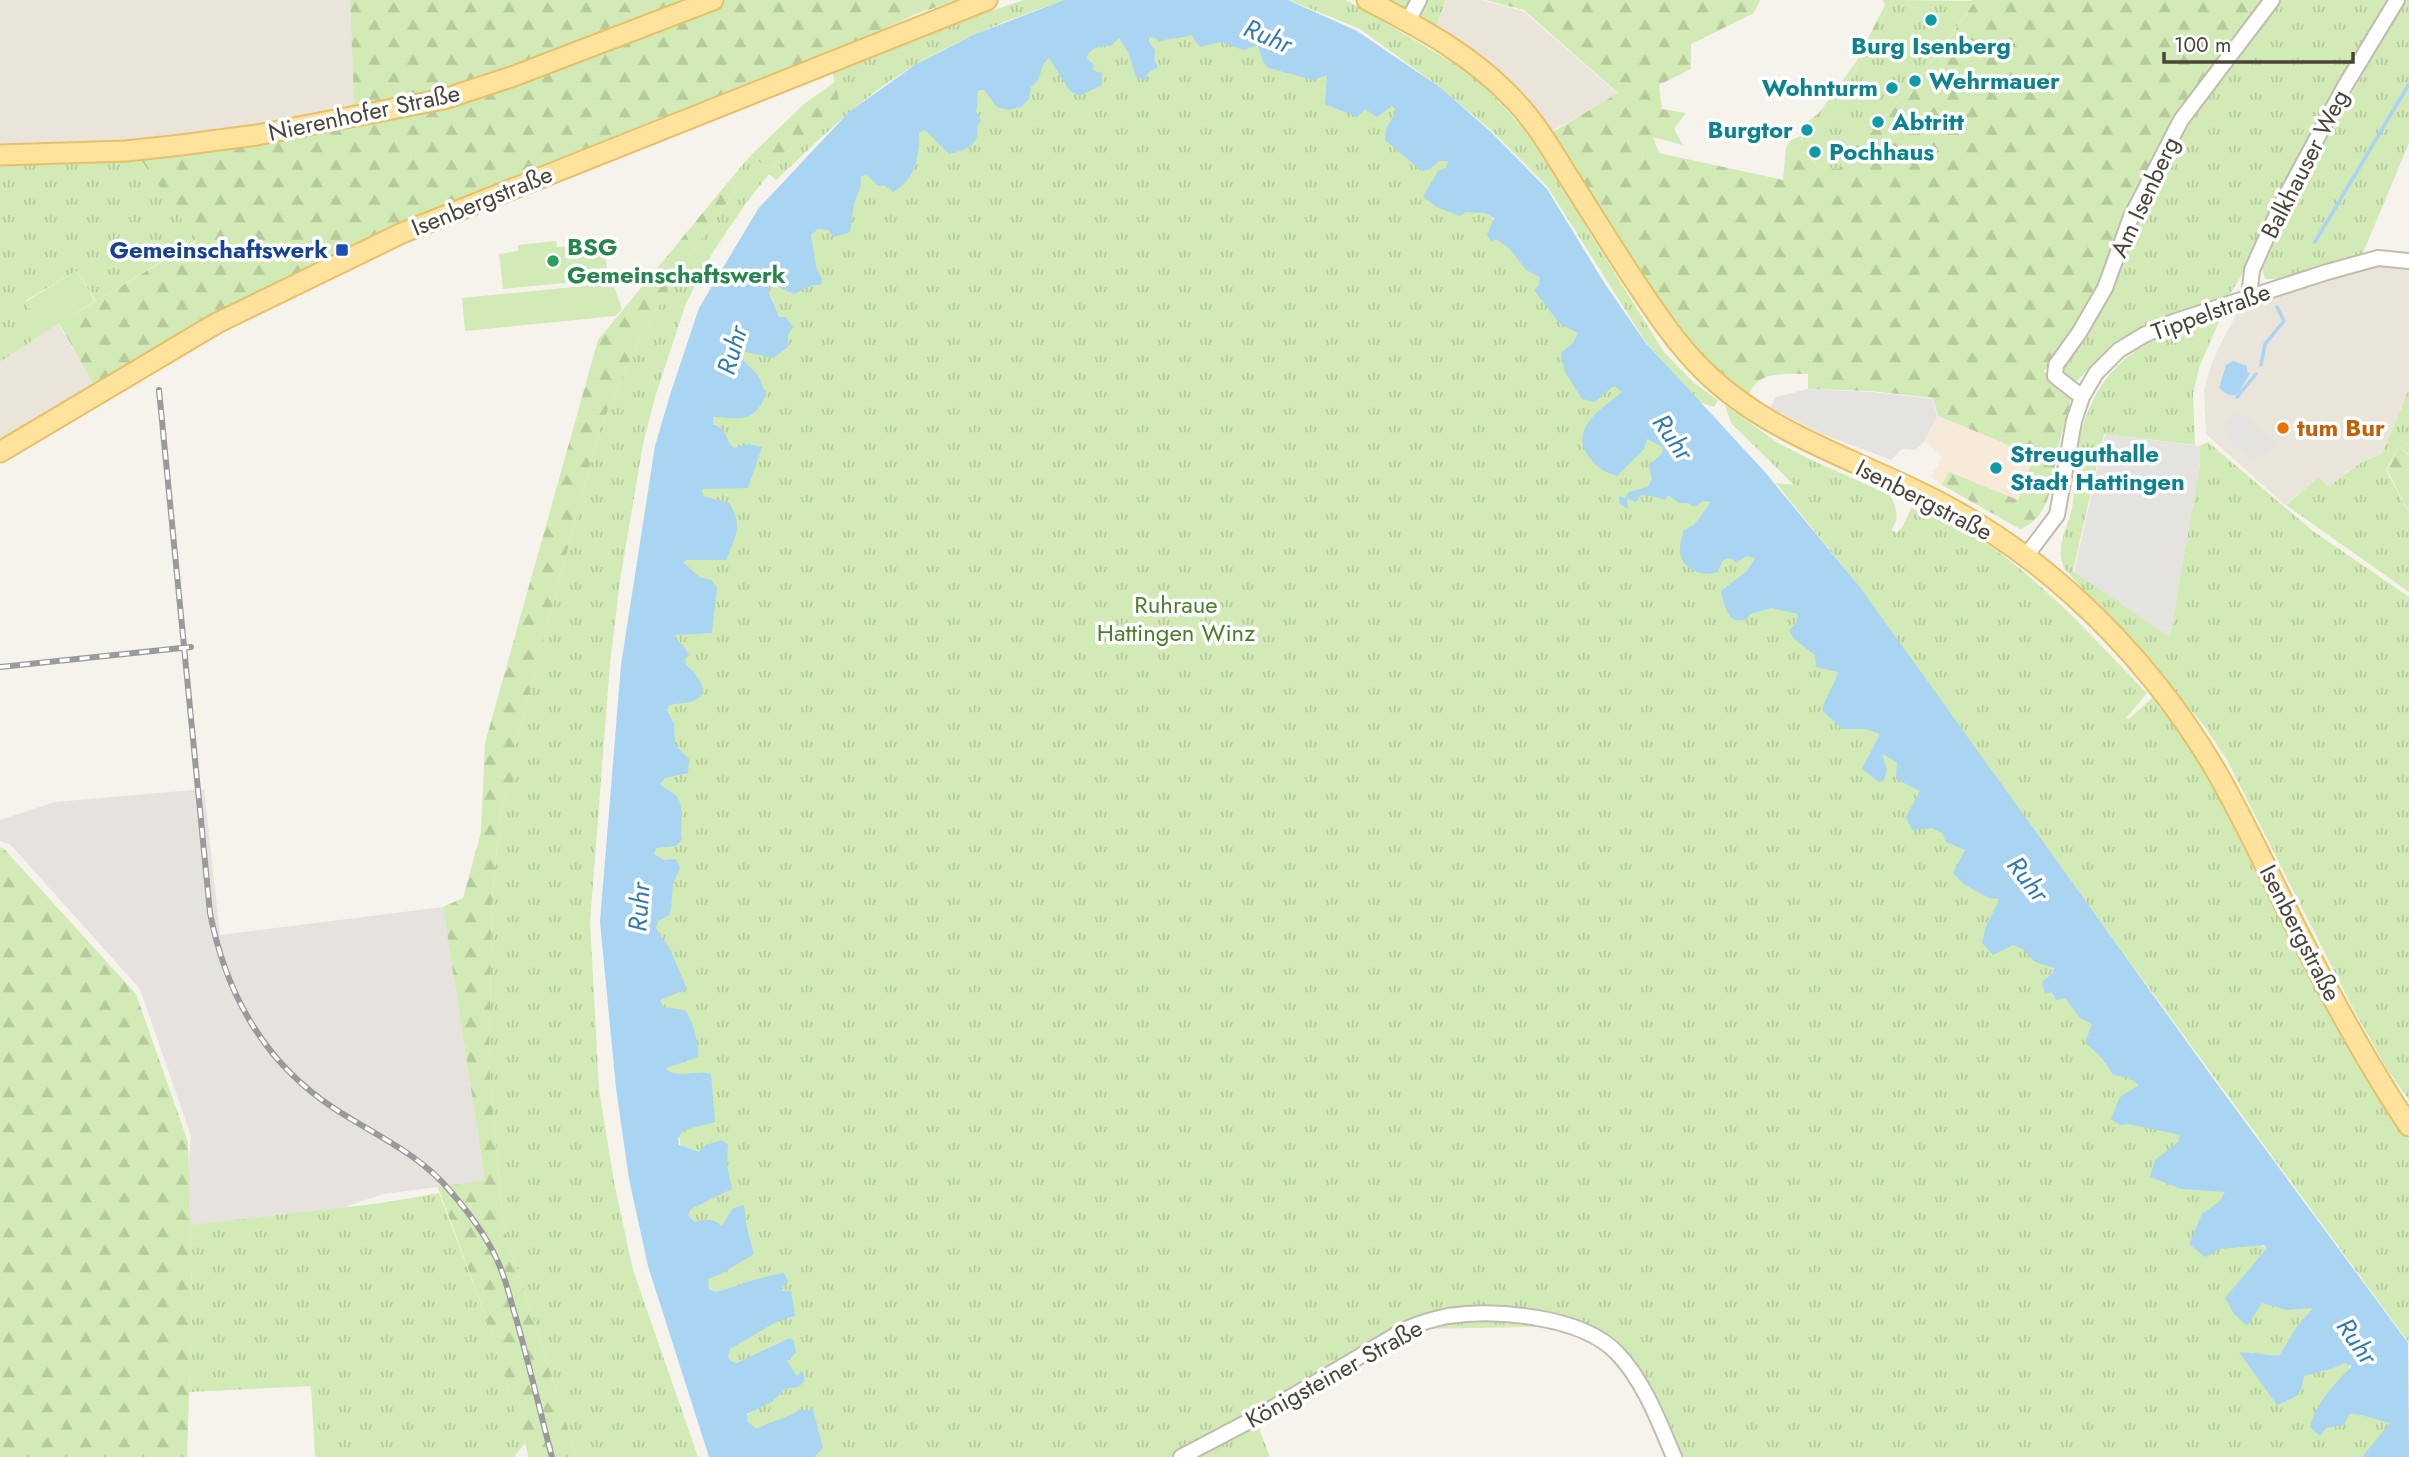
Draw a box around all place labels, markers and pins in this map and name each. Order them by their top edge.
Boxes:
marker: Burg Isenberg [1923,12,1939,28]
place label: Burg Isenberg [1851,28,2011,63]
place label: Wehrmauer [1929,63,2060,98]
place label: Wohnturm [1762,70,1878,105]
marker: Wehrmauer [1907,73,1923,89]
marker: Wohnturm [1884,80,1900,96]
place label: Abtritt [1891,104,1964,139]
place label: Burgtor [1707,112,1793,147]
marker: Abtritt [1870,114,1886,130]
marker: Burgtor [1799,122,1815,138]
place label: Pochhaus [1829,134,1934,169]
marker: Pochhaus [1807,144,1823,160]
place label: BSG Gemeinschaftswerk [567,229,786,292]
place label: Gemeinschaftswerk [109,232,328,267]
marker: Gemeinschaftswerk [334,242,350,258]
marker: BSG Gemeinschaftswerk [545,253,561,269]
place label: tum Bur [2297,410,2385,445]
marker: tum Bur [2275,420,2291,436]
place label: Streuguthalle Stadt Hattingen [2010,436,2185,499]
marker: Streuguthalle Stadt Hattingen [1988,460,2004,476]

